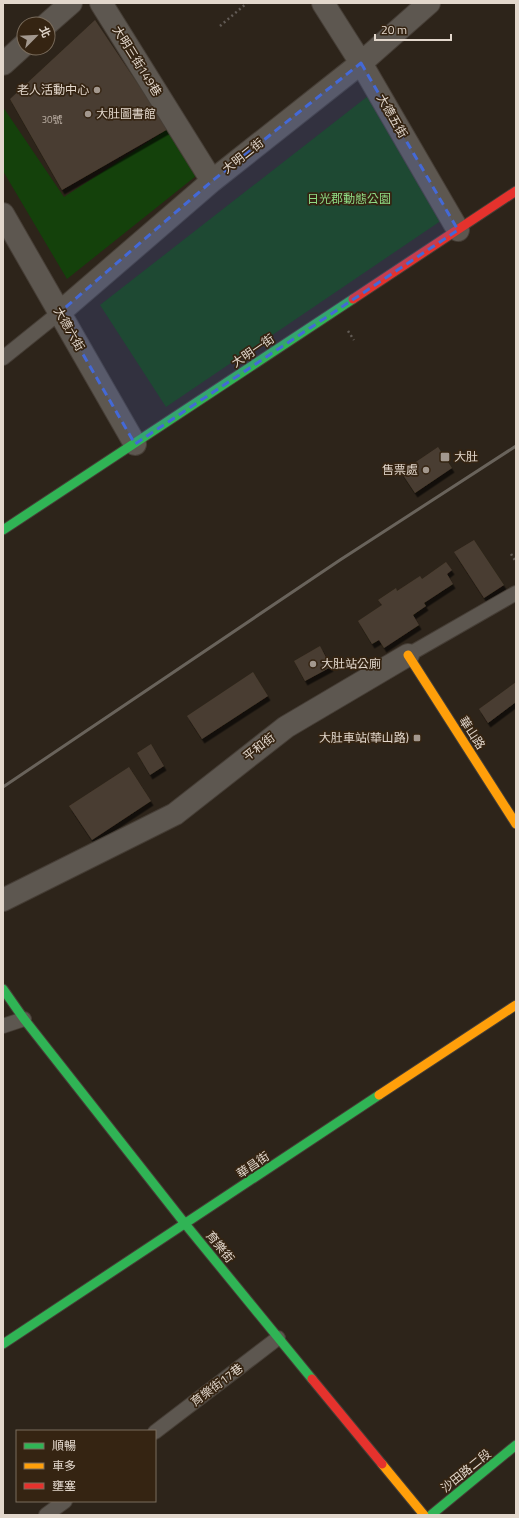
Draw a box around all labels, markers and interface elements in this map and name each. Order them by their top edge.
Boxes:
north arrow [16,16,56,56]
scale bar [375,16,451,42]
text: 20 m [381,20,407,39]
street label: 大明三街149巷 [108,22,167,100]
text: 北 [36,24,55,40]
place label: 老人活動中心 [17,80,89,99]
marker: 老人活動中心 [92,85,102,95]
street label: 大德五街 [372,90,413,141]
place label: 大肚圖書館 [96,104,156,123]
marker: 大肚圖書館 [83,109,93,119]
house number: 30號 [41,112,63,127]
street label: 大明二街 [218,133,267,178]
park label: 日光郡動態公園 [307,189,391,208]
street label: 大德六街 [49,303,90,354]
street label: 大明一街 [228,329,278,372]
place label: 大肚 [454,447,478,466]
marker: 大肚 [439,451,451,463]
place label: 售票處 [382,460,418,479]
marker: 售票處 [421,465,431,475]
place label: 大肚站公廁 [321,654,381,673]
marker: 大肚站公廁 [308,659,318,669]
street label: 華山路 [455,712,490,753]
street label: 平和街 [239,728,279,765]
place label: 大肚車站(華山路) [319,728,409,747]
marker: 大肚車站(華山路) [412,733,422,743]
street label: 華昌街 [232,1147,273,1183]
street label: 育樂街 [202,1227,239,1267]
street label: 育樂街17巷 [186,1359,247,1411]
legend [16,1430,156,1502]
text: 順暢 [52,1436,76,1455]
street label: 沙田路二段 [436,1444,495,1497]
text: 車多 [52,1456,76,1475]
text: 壅塞 [52,1476,76,1495]

